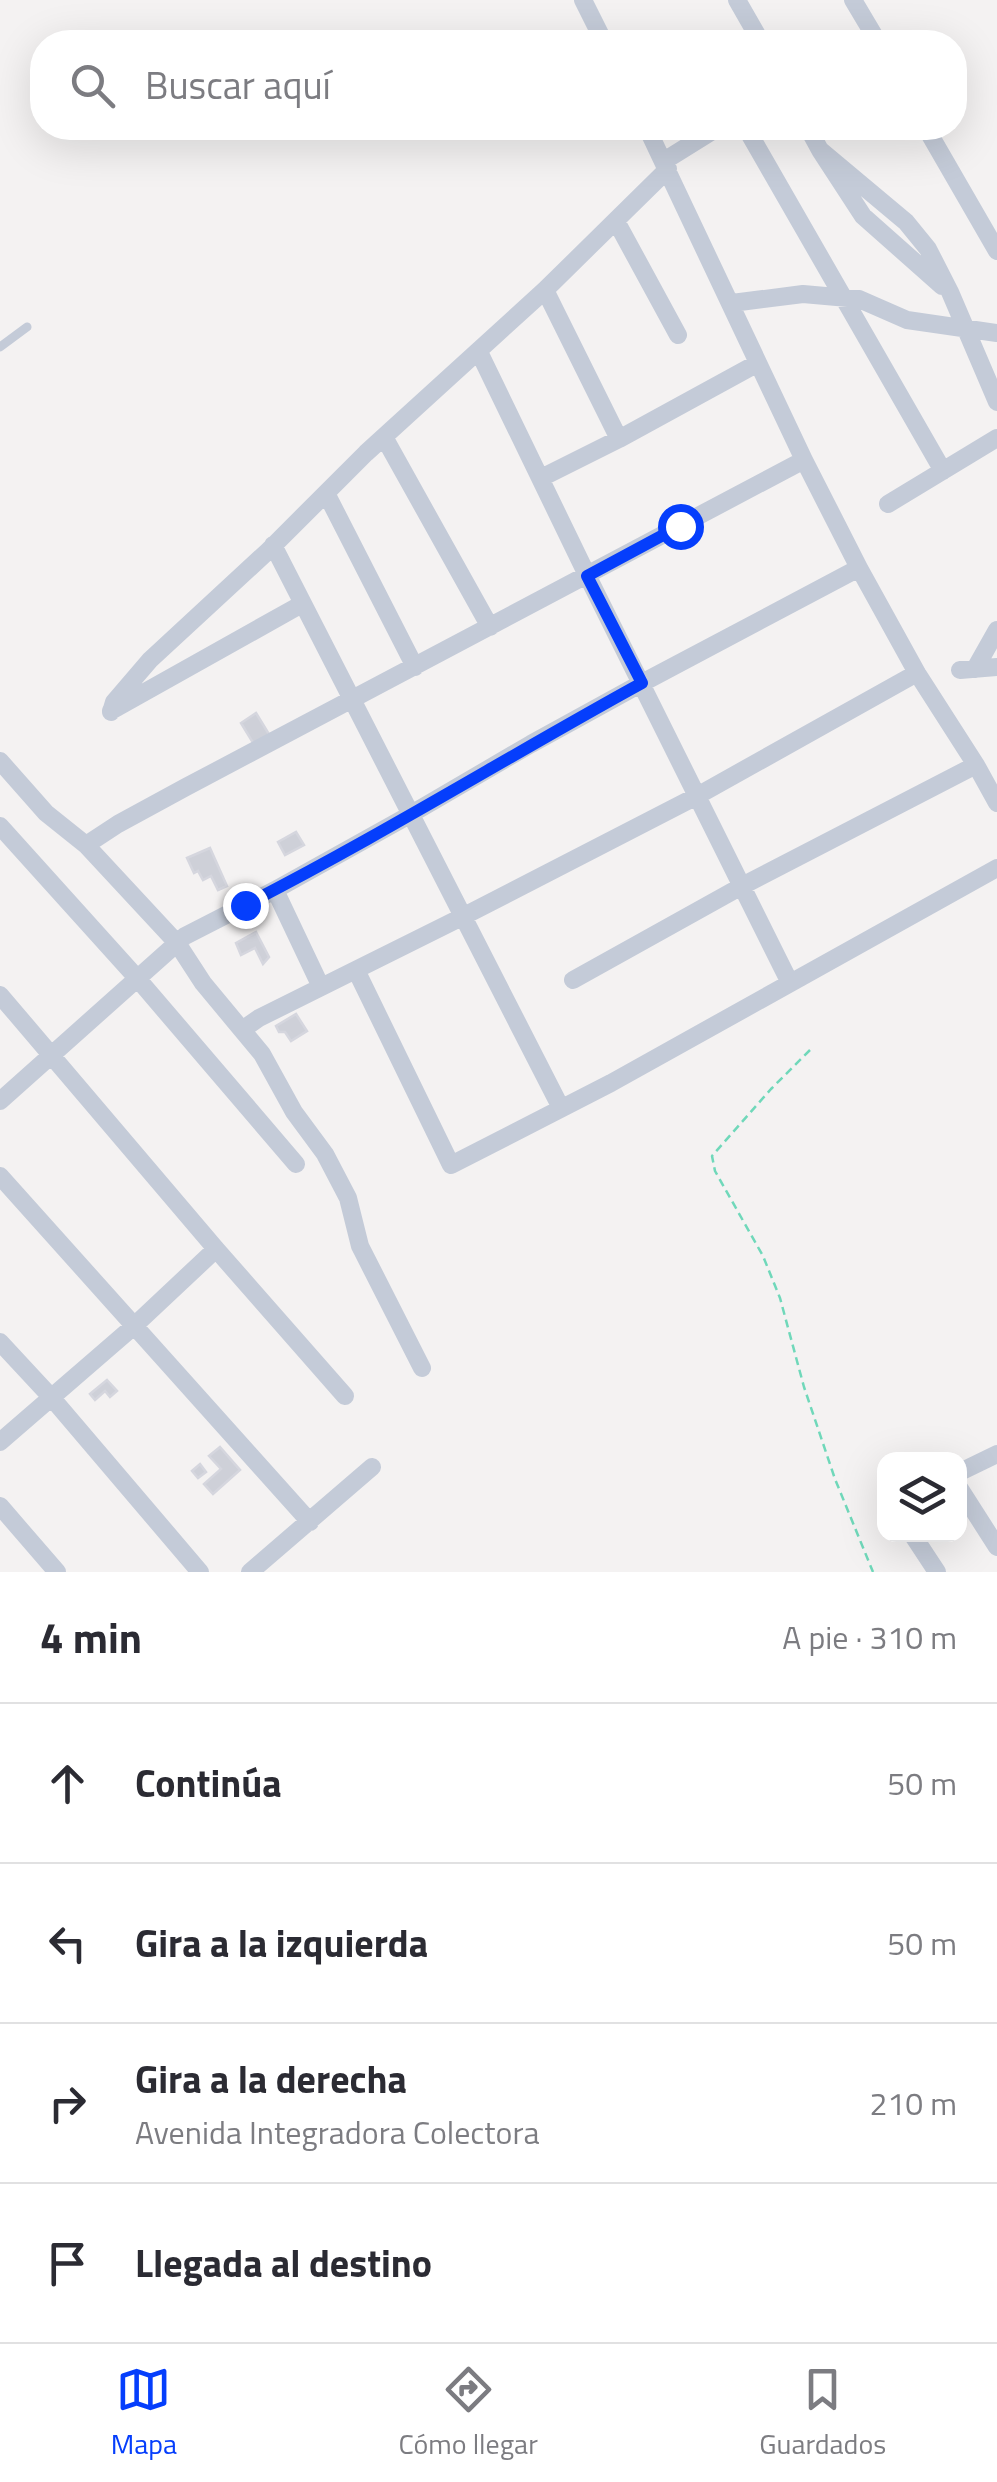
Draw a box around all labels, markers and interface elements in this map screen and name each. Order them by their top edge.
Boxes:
search box [30,30,967,140]
text: Buscar aquí [145,56,331,114]
icon: search [65,58,120,113]
route start [658,504,704,550]
route end [223,883,269,929]
map controls [877,1452,967,1542]
button: layers [877,1452,967,1542]
text: 4 min [40,1605,142,1669]
text: A pie · 310 m [782,1613,957,1661]
text: Continúa [135,1754,282,1812]
icon: ahead [40,1756,95,1811]
text: 50 m [887,1759,957,1807]
text: Gira a la izquierda [135,1914,428,1972]
icon: left [40,1916,95,1971]
text: 50 m [887,1919,957,1967]
text: Gira a la derecha [135,2050,407,2108]
icon: right [40,2076,95,2131]
text: 210 m [869,2079,957,2127]
text: Avenida Integradora Colectora [135,2108,540,2156]
text: Llegada al destino [135,2234,432,2292]
icon: arrive [40,2236,95,2291]
tab: Mapa [111,2362,177,2465]
tab: Cómo llegar [399,2362,538,2465]
tab: Guardados [759,2362,886,2465]

